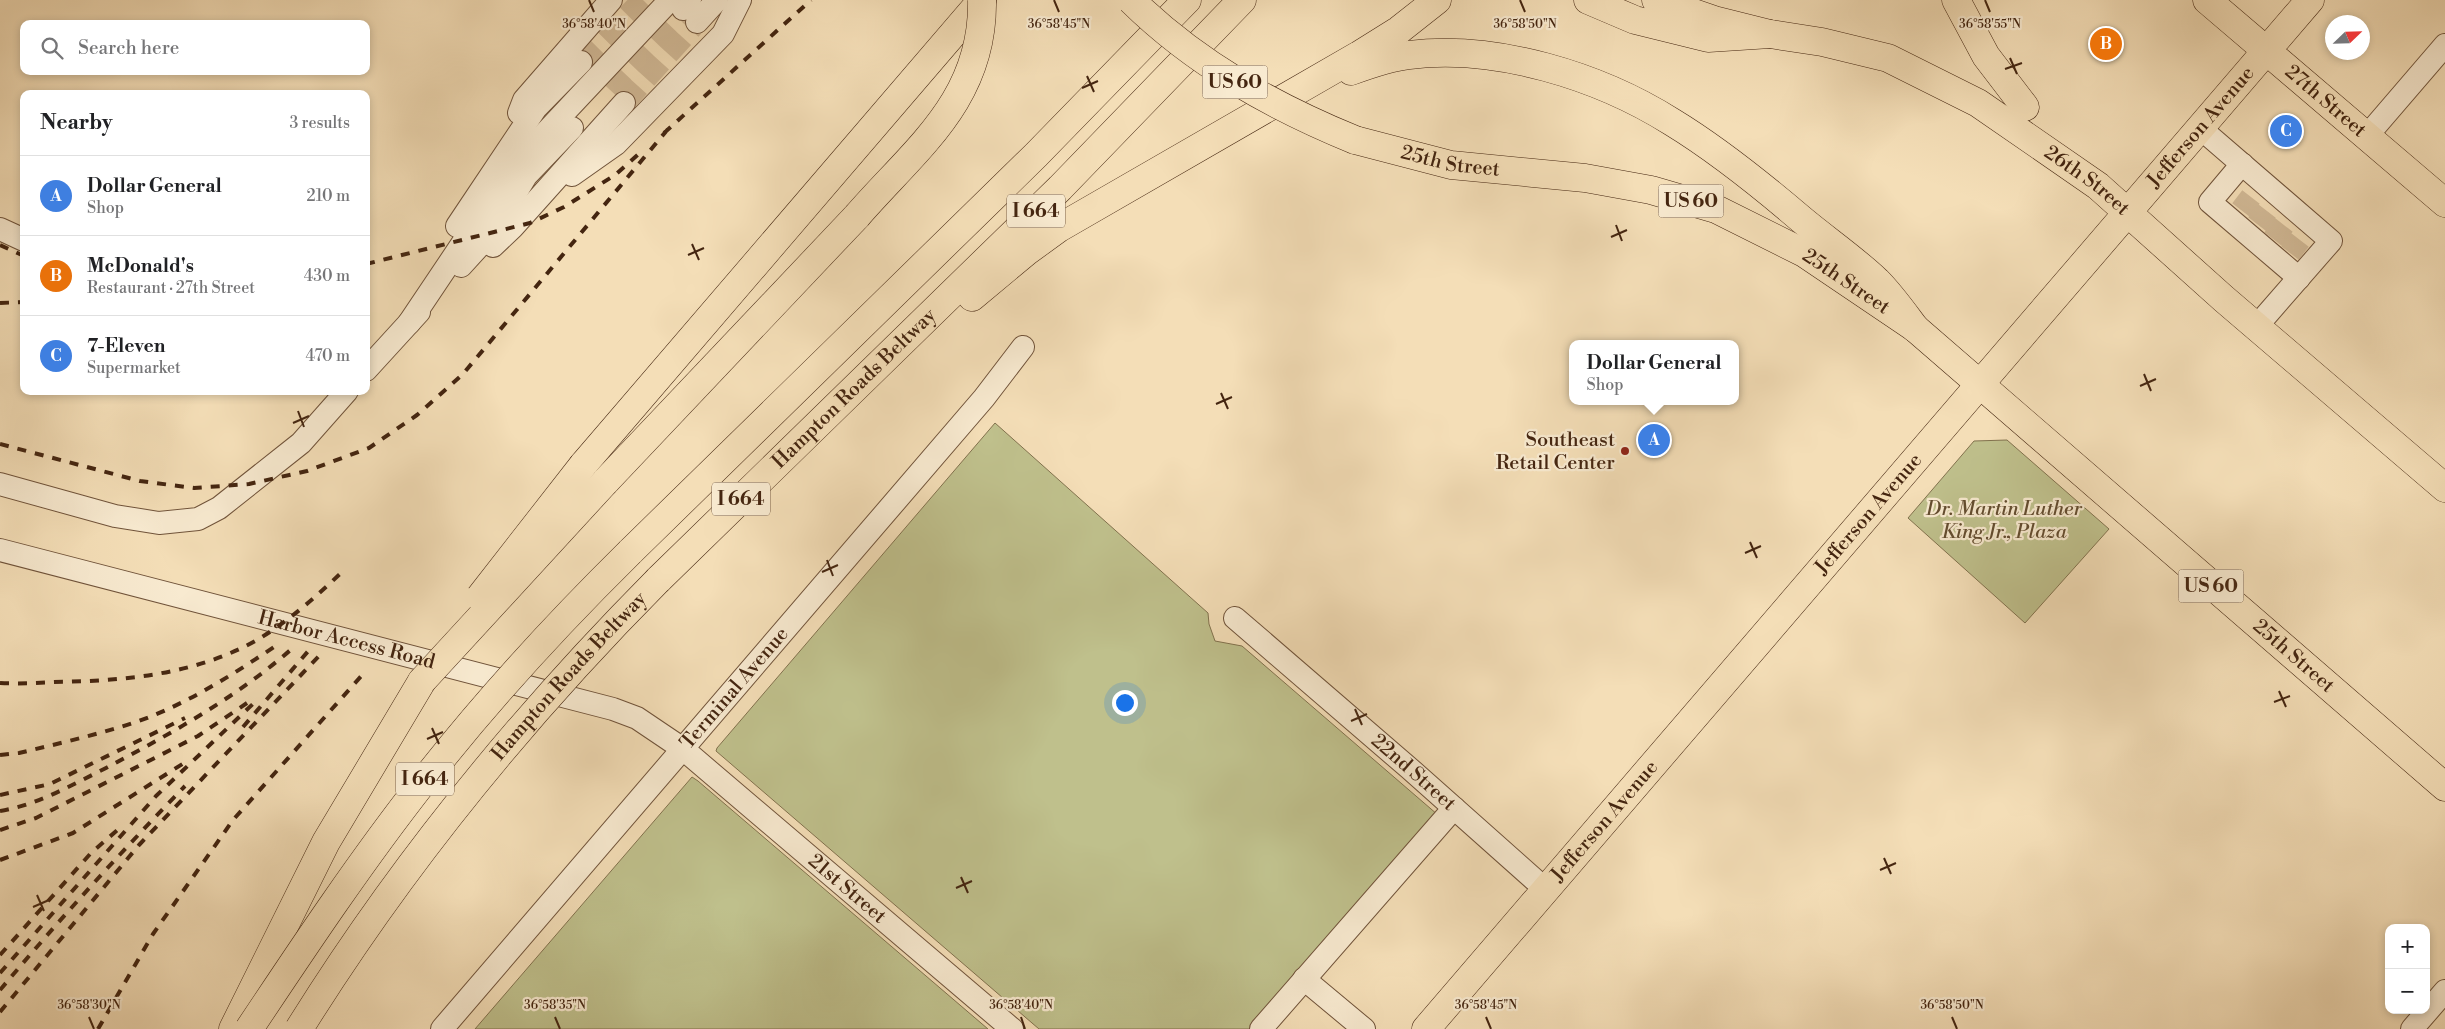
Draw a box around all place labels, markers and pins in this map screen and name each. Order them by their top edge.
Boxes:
pin: B [2090,25,2122,63]
pin: C [2270,112,2302,150]
pin: A [1638,421,1670,459]
place label: Southeast Retail Center [1496,428,1615,476]
marker: Southeast Retail Center [1619,445,1631,457]

